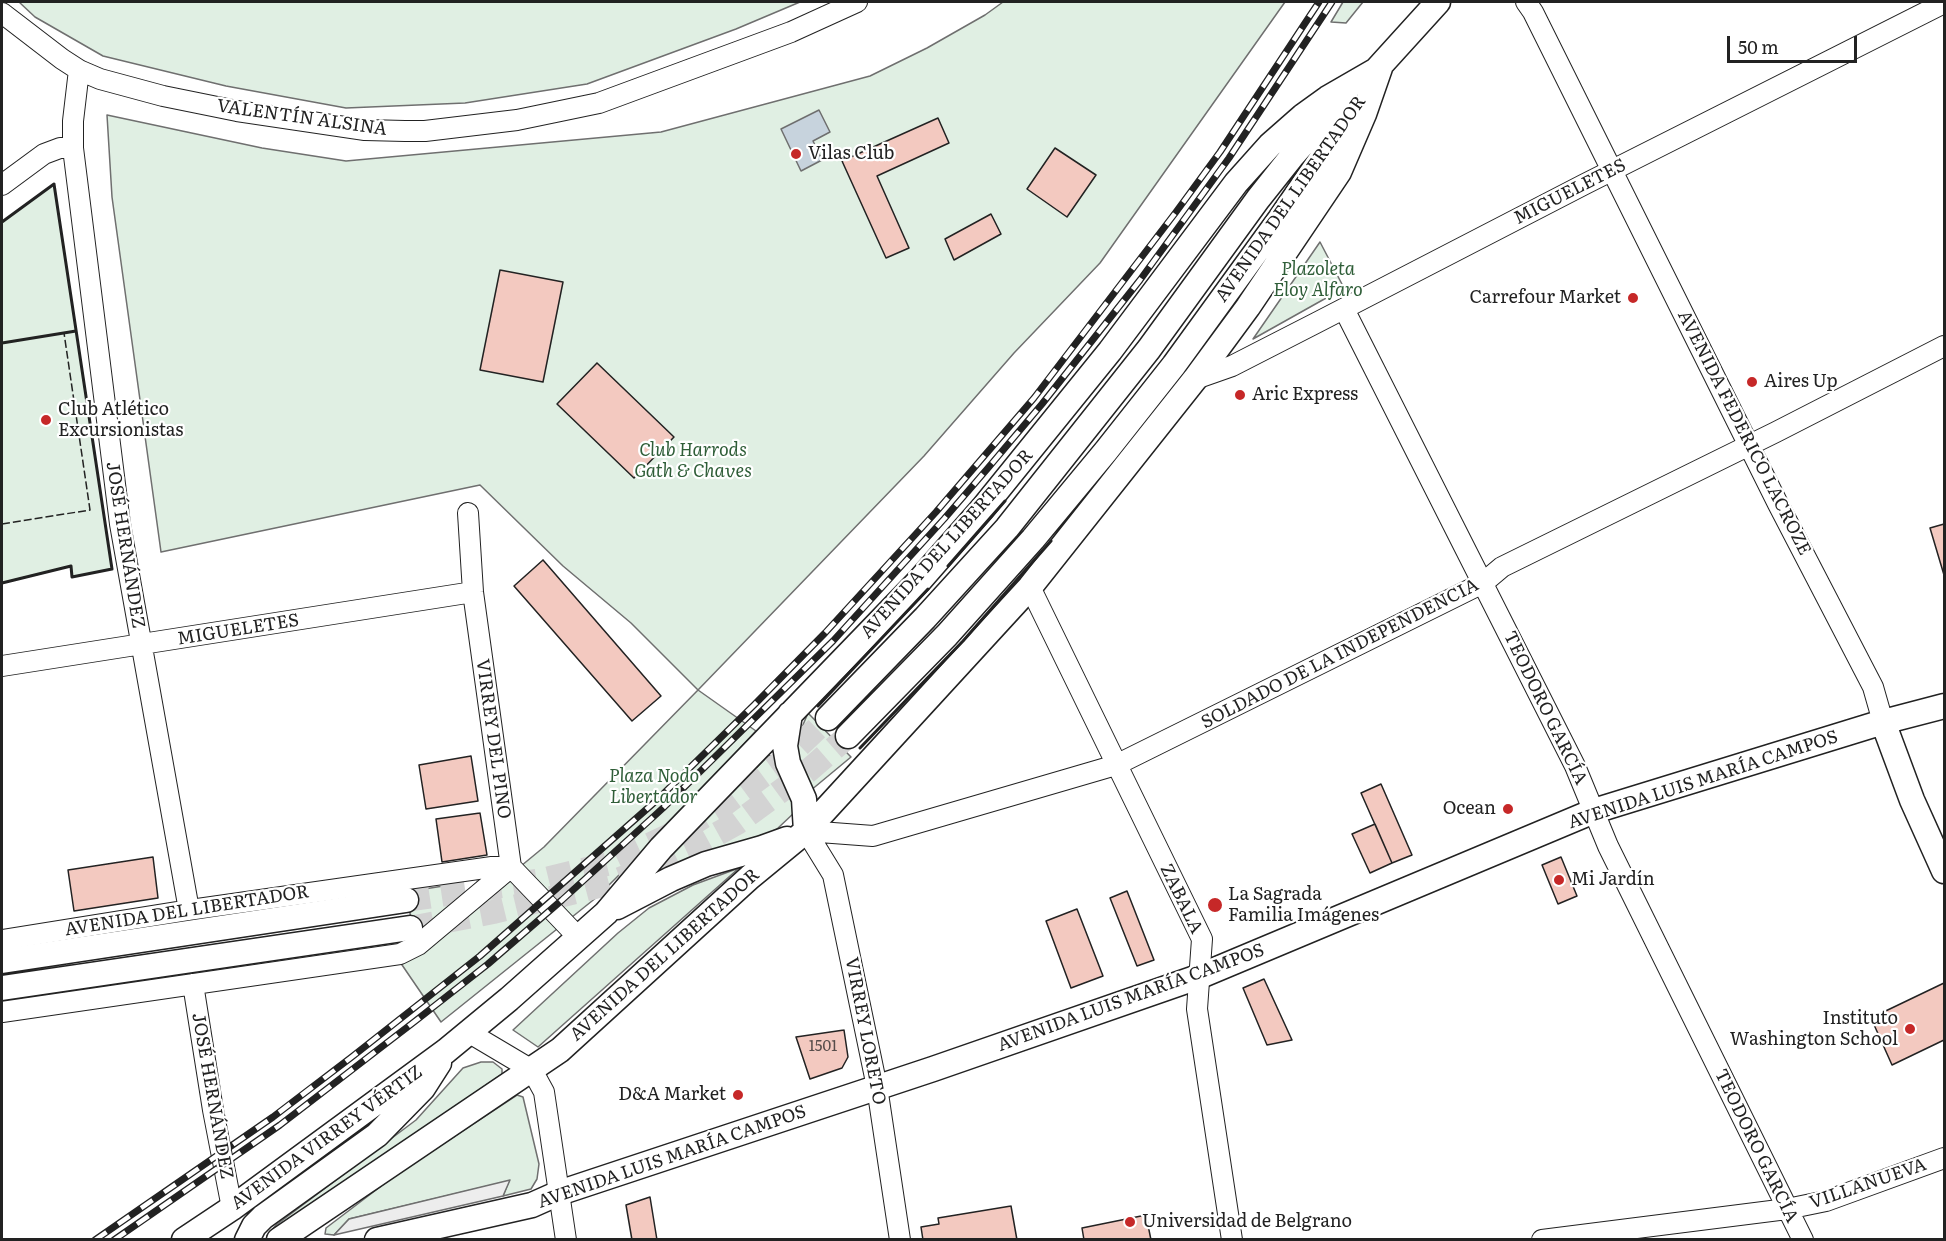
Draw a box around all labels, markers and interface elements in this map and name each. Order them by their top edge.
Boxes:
scale bar [1730,24,1860,62]
text: 50 m [1738,33,1779,60]
street label: AVENIDA DEL LIBERTADOR [1211,91,1371,307]
street label: VALENTÍN ALSINA [216,95,388,141]
place label: Vilas Club [808,143,894,165]
marker: Vilas Club [789,147,803,161]
street label: MIGUELETES [1510,154,1630,230]
park label: Plazoleta Eloy Alfaro [1273,259,1363,302]
place label: Carrefour Market [1470,287,1621,309]
marker: Carrefour Market [1626,291,1640,305]
street label: AVENIDA FEDERICO LACROZE [1673,307,1815,559]
place label: Aires Up [1764,371,1838,393]
marker: Aires Up [1745,375,1759,389]
place label: Aric Express [1252,384,1358,406]
marker: Aric Express [1233,388,1247,402]
place label: Club Atlético Excursionistas [58,399,183,442]
marker: Club Atlético Excursionistas [39,413,53,427]
park label: Club Harrods Gath & Chaves [634,440,752,482]
street label: AVENIDA DEL LIBERTADOR [856,445,1038,643]
street label: JOSÉ HERNÁNDEZ [101,460,149,630]
street label: SOLDADO DE LA INDEPENDENCIA [1198,574,1482,734]
street label: MIGUELETES [176,610,300,650]
street label: TEODORO GARCÍA [1498,628,1592,788]
street label: VIRREY DEL PINO [471,658,515,820]
street label: AVENIDA LUIS MARÍA CAMPOS [1565,726,1841,834]
park label: Plaza Nodo Libertador [609,766,699,808]
place label: Ocean [1443,798,1496,820]
marker: Ocean [1501,802,1515,816]
street label: ZABALA [1155,861,1207,937]
street label: AVENIDA DEL LIBERTADOR [566,864,764,1046]
place label: Mi Jardín [1571,869,1655,891]
marker: Mi Jardín [1552,873,1566,887]
street label: AVENIDA DEL LIBERTADOR [63,881,311,941]
place label: La Sagrada Familia Imágenes [1228,884,1379,926]
marker: La Sagrada Familia Imágenes [1206,896,1224,914]
street label: AVENIDA LUIS MARÍA CAMPOS [995,940,1267,1056]
street label: VIRREY LORETO [840,955,890,1107]
place label: Instituto Washington School [1730,1008,1898,1050]
street label: JOSÉ HERNÁNDEZ [187,1011,237,1181]
marker: Instituto Washington School [1903,1022,1917,1036]
house number: 1501 [809,1038,837,1056]
street label: AVENIDA VIRREY VÉRTIZ [227,1061,427,1215]
street label: TEODORO GARCÍA [1709,1066,1803,1226]
place label: D&A Market [618,1084,726,1106]
marker: D&A Market [731,1088,745,1102]
street label: AVENIDA LUIS MARÍA CAMPOS [535,1101,809,1213]
street label: VILLANUEVA [1807,1154,1929,1214]
place label: Universidad de Belgrano [1142,1211,1352,1233]
marker: Universidad de Belgrano [1123,1215,1137,1229]

